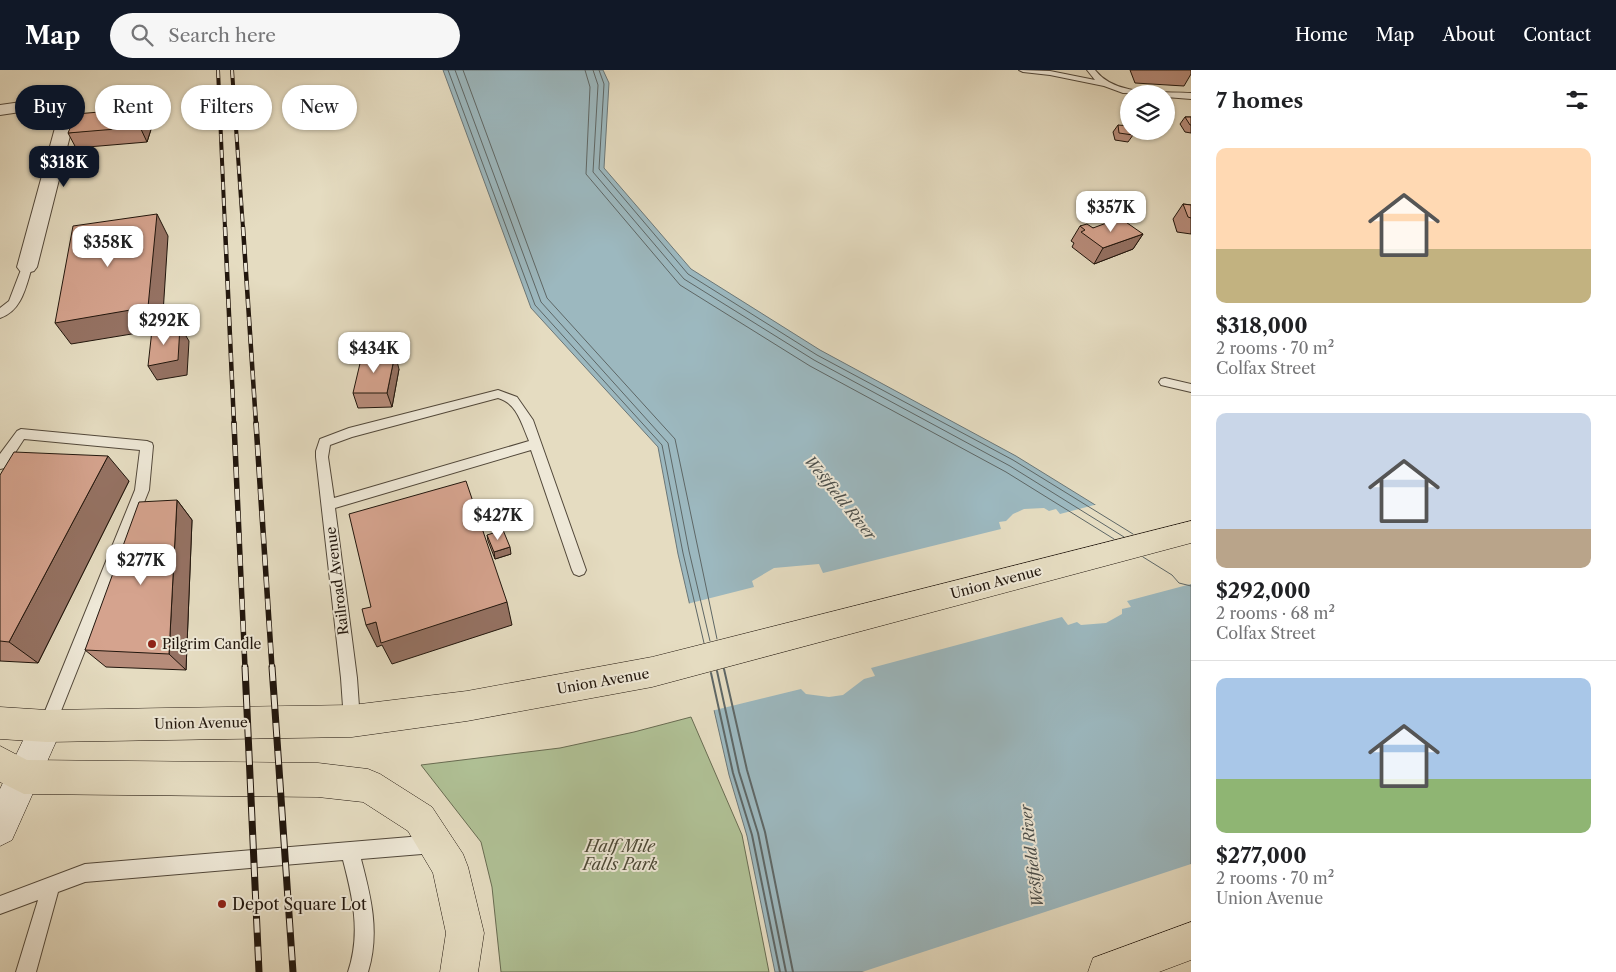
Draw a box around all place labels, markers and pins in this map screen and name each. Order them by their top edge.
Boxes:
pin: $318K [29,146,99,188]
pin: $357K [1076,190,1146,233]
pin: $358K [73,226,143,268]
pin: $292K [129,304,199,346]
pin: $434K [339,332,409,374]
pin: $427K [463,498,533,541]
pin: $277K [106,544,176,586]
place label: Pilgrim Candle [162,635,262,653]
marker: Pilgrim Candle [146,638,158,650]
place label: Depot Square Lot [232,894,367,914]
marker: Depot Square Lot [216,898,228,910]

